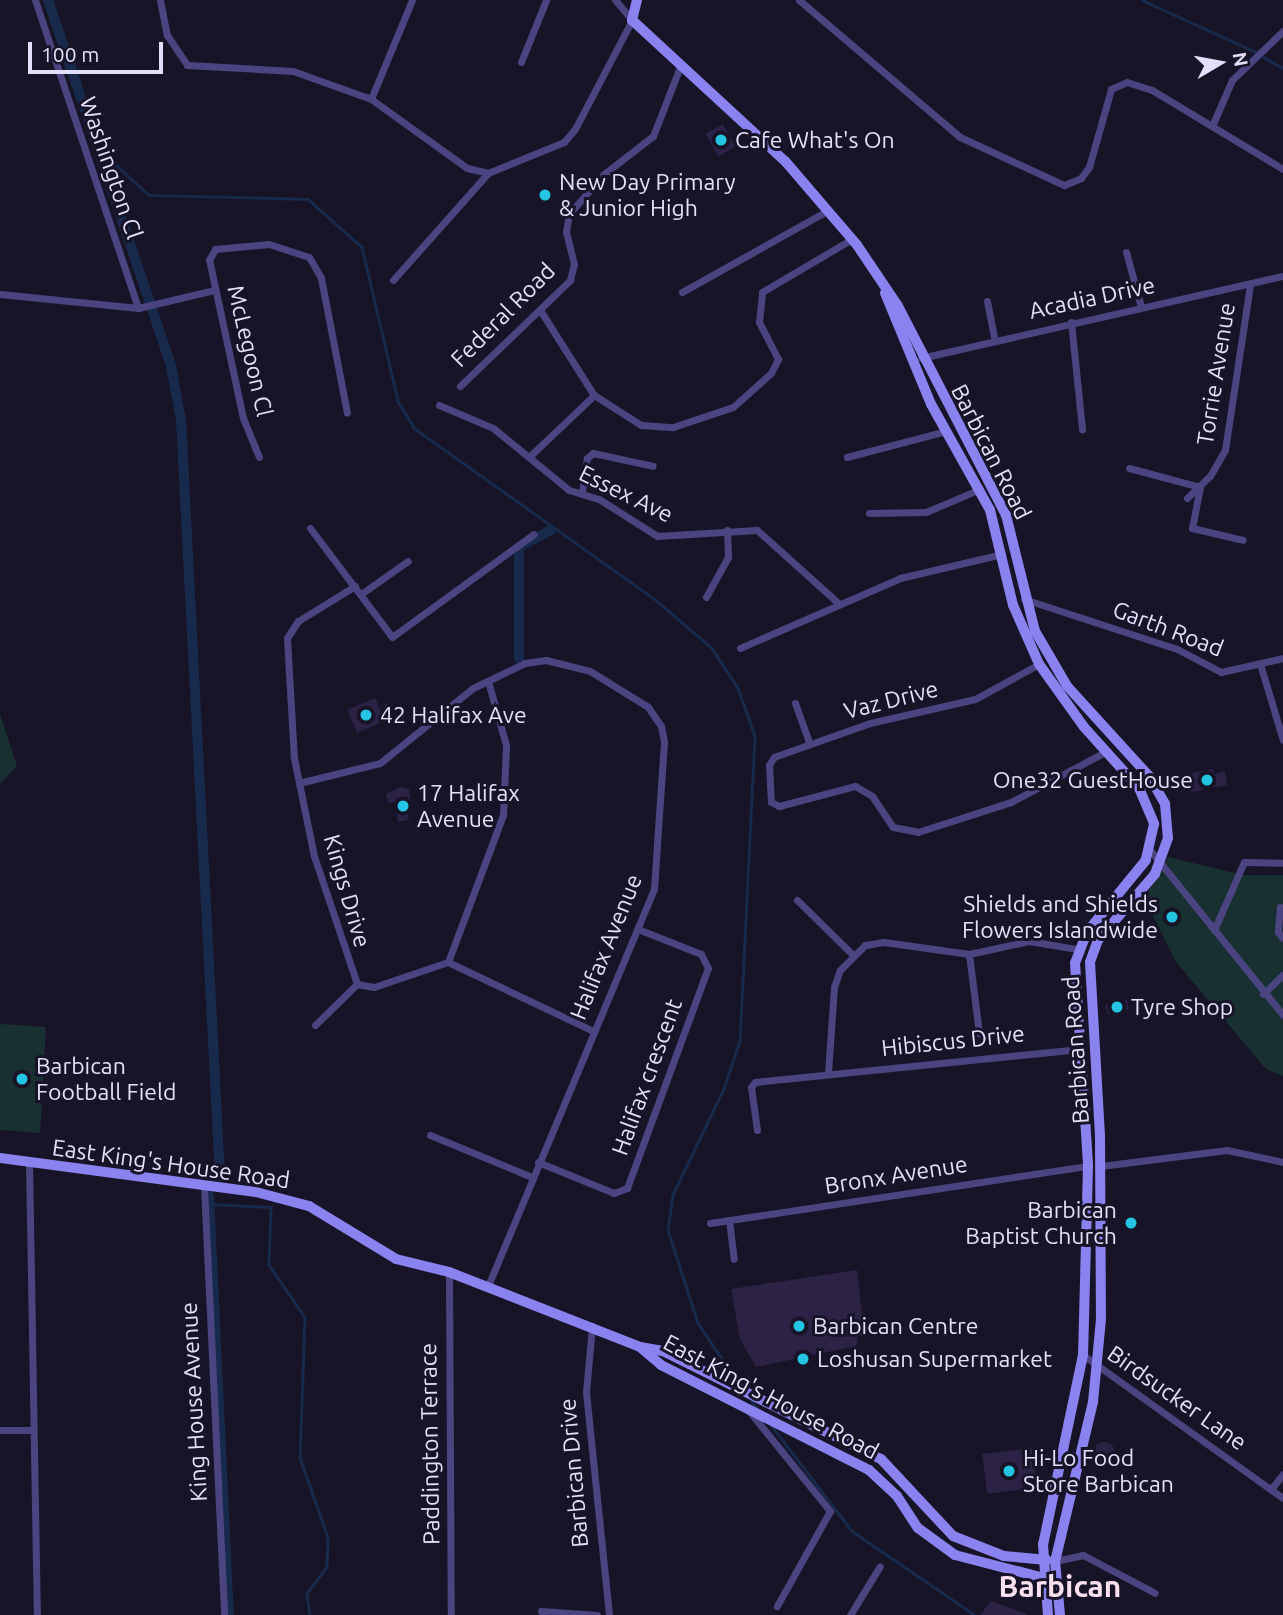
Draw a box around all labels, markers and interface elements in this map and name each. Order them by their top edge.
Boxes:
scale bar [32,28,166,72]
north arrow [1185,28,1255,98]
text: 100 m [41,42,99,66]
text: N [1229,50,1253,68]
street label: Washington Cl [74,93,148,243]
place label: Cafe What's On [735,126,895,154]
marker: Cafe What's On [713,132,729,148]
place label: New Day Primary & Junior High [559,168,736,222]
marker: New Day Primary & Junior High [537,187,553,203]
street label: Federal Road [445,257,561,373]
street label: Acadia Drive [1027,271,1157,325]
street label: McLegoon Cl [222,283,278,419]
street label: Torrie Avenue [1191,301,1241,447]
street label: Barbican Road [945,380,1037,524]
street label: Essex Ave [575,459,677,529]
street label: Garth Road [1109,595,1227,663]
street label: Vaz Drive [841,675,941,725]
place label: 42 Halifax Ave [380,701,527,729]
marker: 42 Halifax Ave [358,707,374,723]
place label: One32 GuestHouse [993,766,1193,794]
marker: One32 GuestHouse [1199,772,1215,788]
place label: 17 Halifax Avenue [417,779,520,833]
marker: 17 Halifax Avenue [395,798,411,814]
street label: Kings Drive [318,831,376,951]
street label: Halifax Avenue [564,870,648,1024]
place label: Shields and Shields Flowers Islandwide [962,890,1158,944]
marker: Shields and Shields Flowers Islandwide [1164,909,1180,925]
street label: Barbican Road [1057,975,1095,1125]
place label: Tyre Shop [1131,993,1233,1021]
street label: Halifax crescent [606,995,688,1159]
marker: Tyre Shop [1109,999,1125,1015]
street label: Hibiscus Drive [880,1020,1026,1062]
place label: Barbican Football Field [36,1052,176,1106]
marker: Barbican Football Field [14,1071,30,1087]
street label: East King's House Road [50,1134,292,1194]
street label: Bronx Avenue [823,1150,969,1200]
place label: Barbican Baptist Church [965,1196,1117,1250]
marker: Barbican Baptist Church [1123,1215,1139,1231]
street label: King House Avenue [175,1302,213,1502]
place label: Barbican Centre [813,1312,978,1340]
marker: Barbican Centre [791,1318,807,1334]
street label: East King's House Road [659,1329,883,1465]
street label: Birdsucker Lane [1102,1340,1252,1456]
street label: Paddington Terrace [414,1343,446,1545]
place label: Loshusan Supermarket [817,1345,1052,1373]
marker: Loshusan Supermarket [795,1351,811,1367]
street label: Barbican Drive [554,1397,594,1549]
place label: Hi-Lo Food Store Barbican [1023,1444,1174,1498]
marker: Hi-Lo Food Store Barbican [1001,1463,1017,1479]
district label: Barbican [999,1568,1121,1604]

